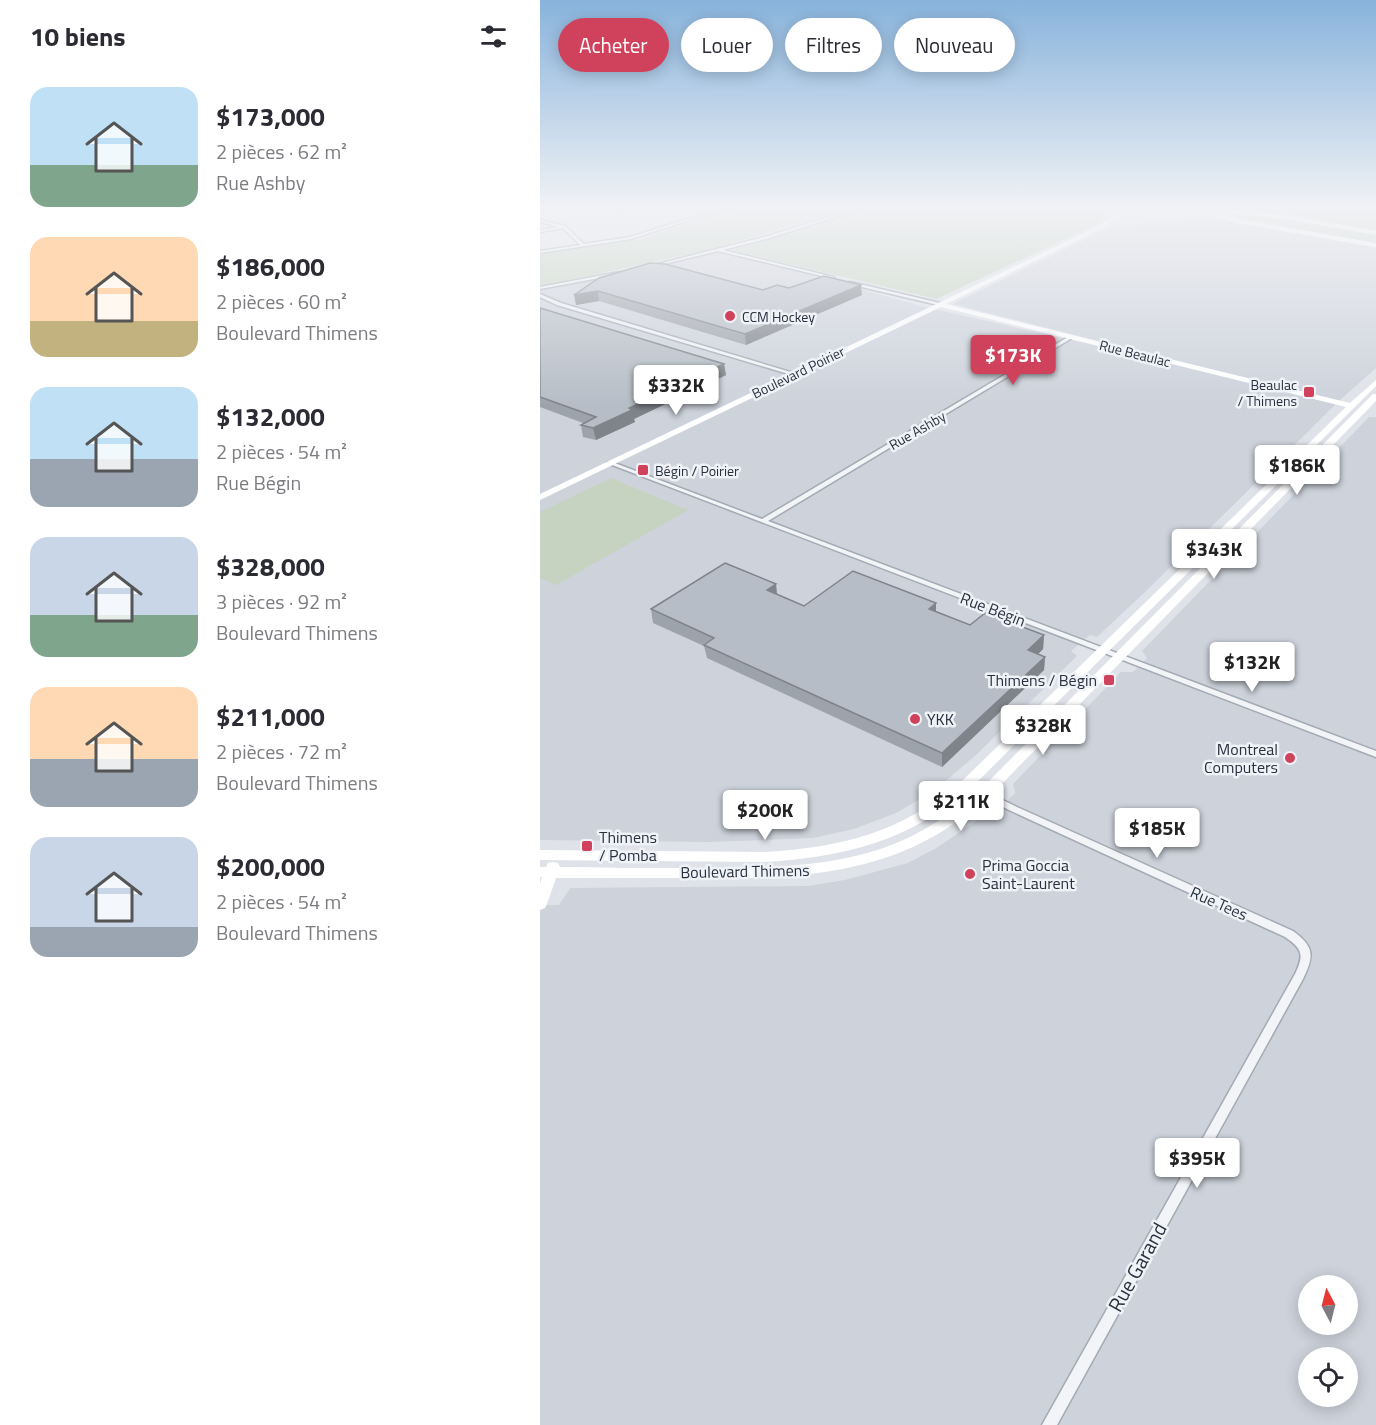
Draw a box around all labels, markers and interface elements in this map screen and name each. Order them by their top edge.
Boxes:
text: 10 biens [30,17,126,56]
chip: Acheter [558,18,669,72]
chip: Louer [681,18,773,72]
chip: Filtres [785,18,882,72]
chip: Nouveau [894,18,1015,72]
icon: filters [477,20,510,53]
text: $173,000 [216,97,325,136]
icon: home [78,111,150,183]
text: 2 pièces · 62 m² [216,136,347,167]
text: Rue Ashby [216,167,305,198]
text: $186,000 [216,247,325,286]
icon: home [78,261,150,333]
text: 2 pièces · 60 m² [216,286,347,317]
place label: CCM Hockey [742,306,815,327]
marker: CCM Hockey [723,309,737,323]
text: Boulevard Thimens [216,317,378,348]
street label: Rue Beaulac [1097,334,1173,372]
pin: $173K [971,335,1055,386]
text: $173K [985,339,1041,370]
street label: Boulevard Poirier [748,340,848,404]
pin: $332K [634,365,718,416]
text: $332K [648,369,704,400]
place label: Beaulac / Thimens [1237,374,1297,411]
marker: Beaulac / Thimens [1302,385,1316,399]
text: $132,000 [216,397,325,436]
street label: Rue Ashby [885,405,950,455]
icon: home [78,411,150,483]
text: 2 pièces · 54 m² [216,436,347,467]
pin: $186K [1255,445,1339,496]
text: $186K [1269,449,1325,480]
place label: Bégin / Poirier [655,460,739,481]
marker: Bégin / Poirier [636,463,650,477]
text: Rue Bégin [216,467,301,498]
pin: $343K [1172,529,1256,580]
text: $343K [1186,533,1242,564]
text: $328,000 [216,547,325,586]
icon: home [78,561,150,633]
text: 3 pièces · 92 m² [216,586,347,617]
street label: Rue Bégin [957,586,1029,632]
text: Boulevard Thimens [216,617,378,648]
pin: $132K [1210,642,1294,693]
text: $132K [1224,646,1280,677]
place label: Thimens / Bégin [987,668,1097,692]
marker: Thimens / Bégin [1102,673,1116,687]
text: $211,000 [216,697,325,736]
pin: $328K [1001,705,1085,756]
place label: YKK [927,707,954,731]
text: $328K [1015,709,1071,740]
icon: home [78,711,150,783]
marker: YKK [908,712,922,726]
text: 2 pièces · 72 m² [216,736,347,767]
place label: Montreal Computers [1204,737,1278,779]
marker: Montreal Computers [1283,751,1297,765]
text: Boulevard Thimens [216,767,378,798]
pin: $211K [919,781,1003,832]
text: $211K [933,785,989,816]
pin: $200K [723,790,807,841]
text: $200K [737,794,793,825]
pin: $185K [1115,808,1199,859]
text: $185K [1129,812,1185,843]
place label: Thimens / Pomba [599,825,657,867]
marker: Thimens / Pomba [580,839,594,853]
text: $200,000 [216,847,325,886]
place label: Prima Goccia Saint-Laurent [982,853,1075,895]
street label: Boulevard Thimens [680,858,810,884]
icon: home [78,861,150,933]
marker: Prima Goccia Saint-Laurent [963,867,977,881]
street label: Rue Tees [1186,880,1252,926]
text: 2 pièces · 54 m² [216,886,347,917]
text: Boulevard Thimens [216,917,378,948]
pin: $395K [1155,1138,1239,1189]
text: $395K [1169,1142,1225,1173]
street label: Rue Garand [1100,1217,1174,1317]
north arrow [1298,1275,1358,1335]
map controls [1298,1275,1358,1407]
button: locate [1298,1347,1358,1407]

